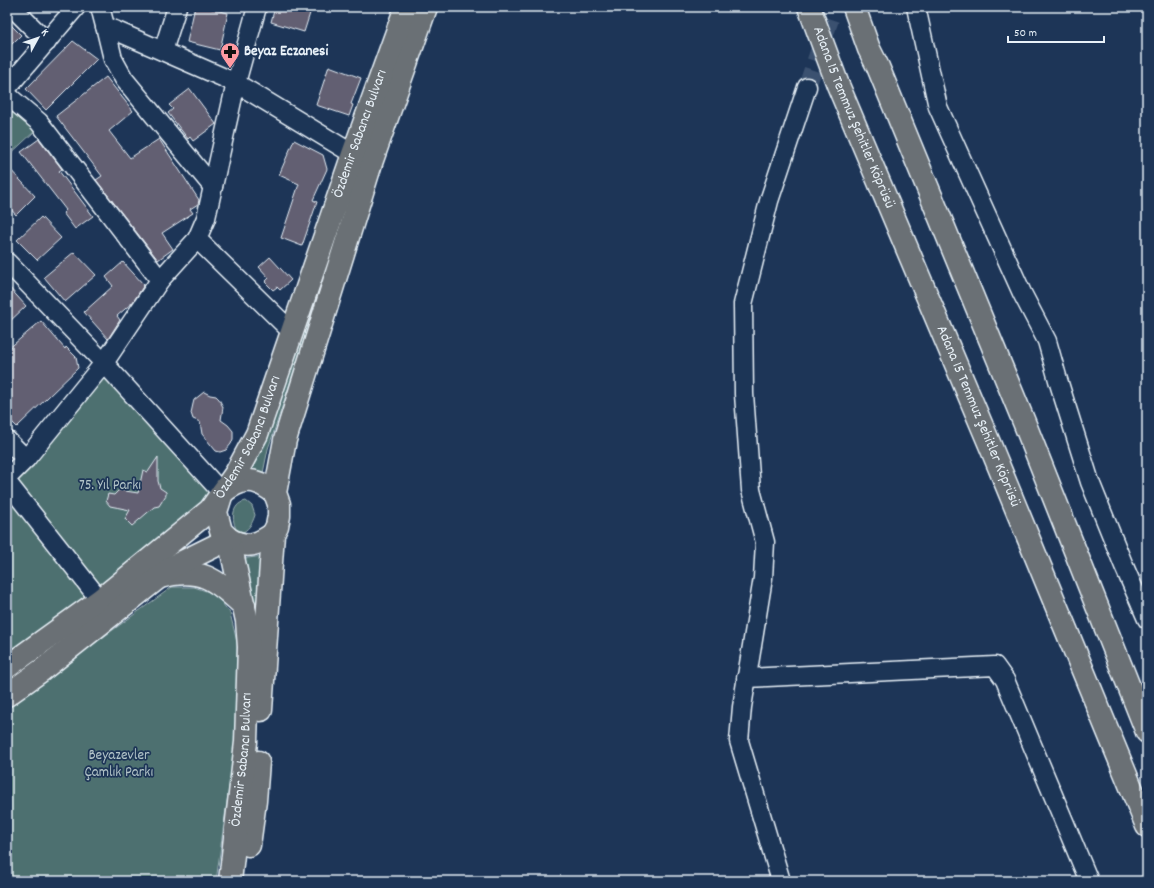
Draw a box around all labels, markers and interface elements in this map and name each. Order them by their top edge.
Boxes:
north arrow [18,18,58,58]
scale bar [1008,18,1104,44]
street label: Adana 15 Temmuz Şehitler Köprüsü [806,23,900,212]
text: 50 m [1014,25,1037,42]
text: K [36,26,52,40]
pharmacy icon: Beyaz Eczanesi [219,41,241,69]
place label: Beyaz Eczanesi [244,41,328,63]
street label: Özdemir Sabancı Bulvarı [328,66,394,201]
street label: Adana 15 Temmuz Şehitler Köprüsü [930,322,1025,511]
street label: Özdemir Sabancı Bulvarı [210,373,287,501]
park label: 75. Yıl Parkı [79,475,141,497]
street label: Özdemir Sabancı Bulvarı [225,692,259,828]
park label: Beyazevler Çamlık Parkı [85,745,154,784]

